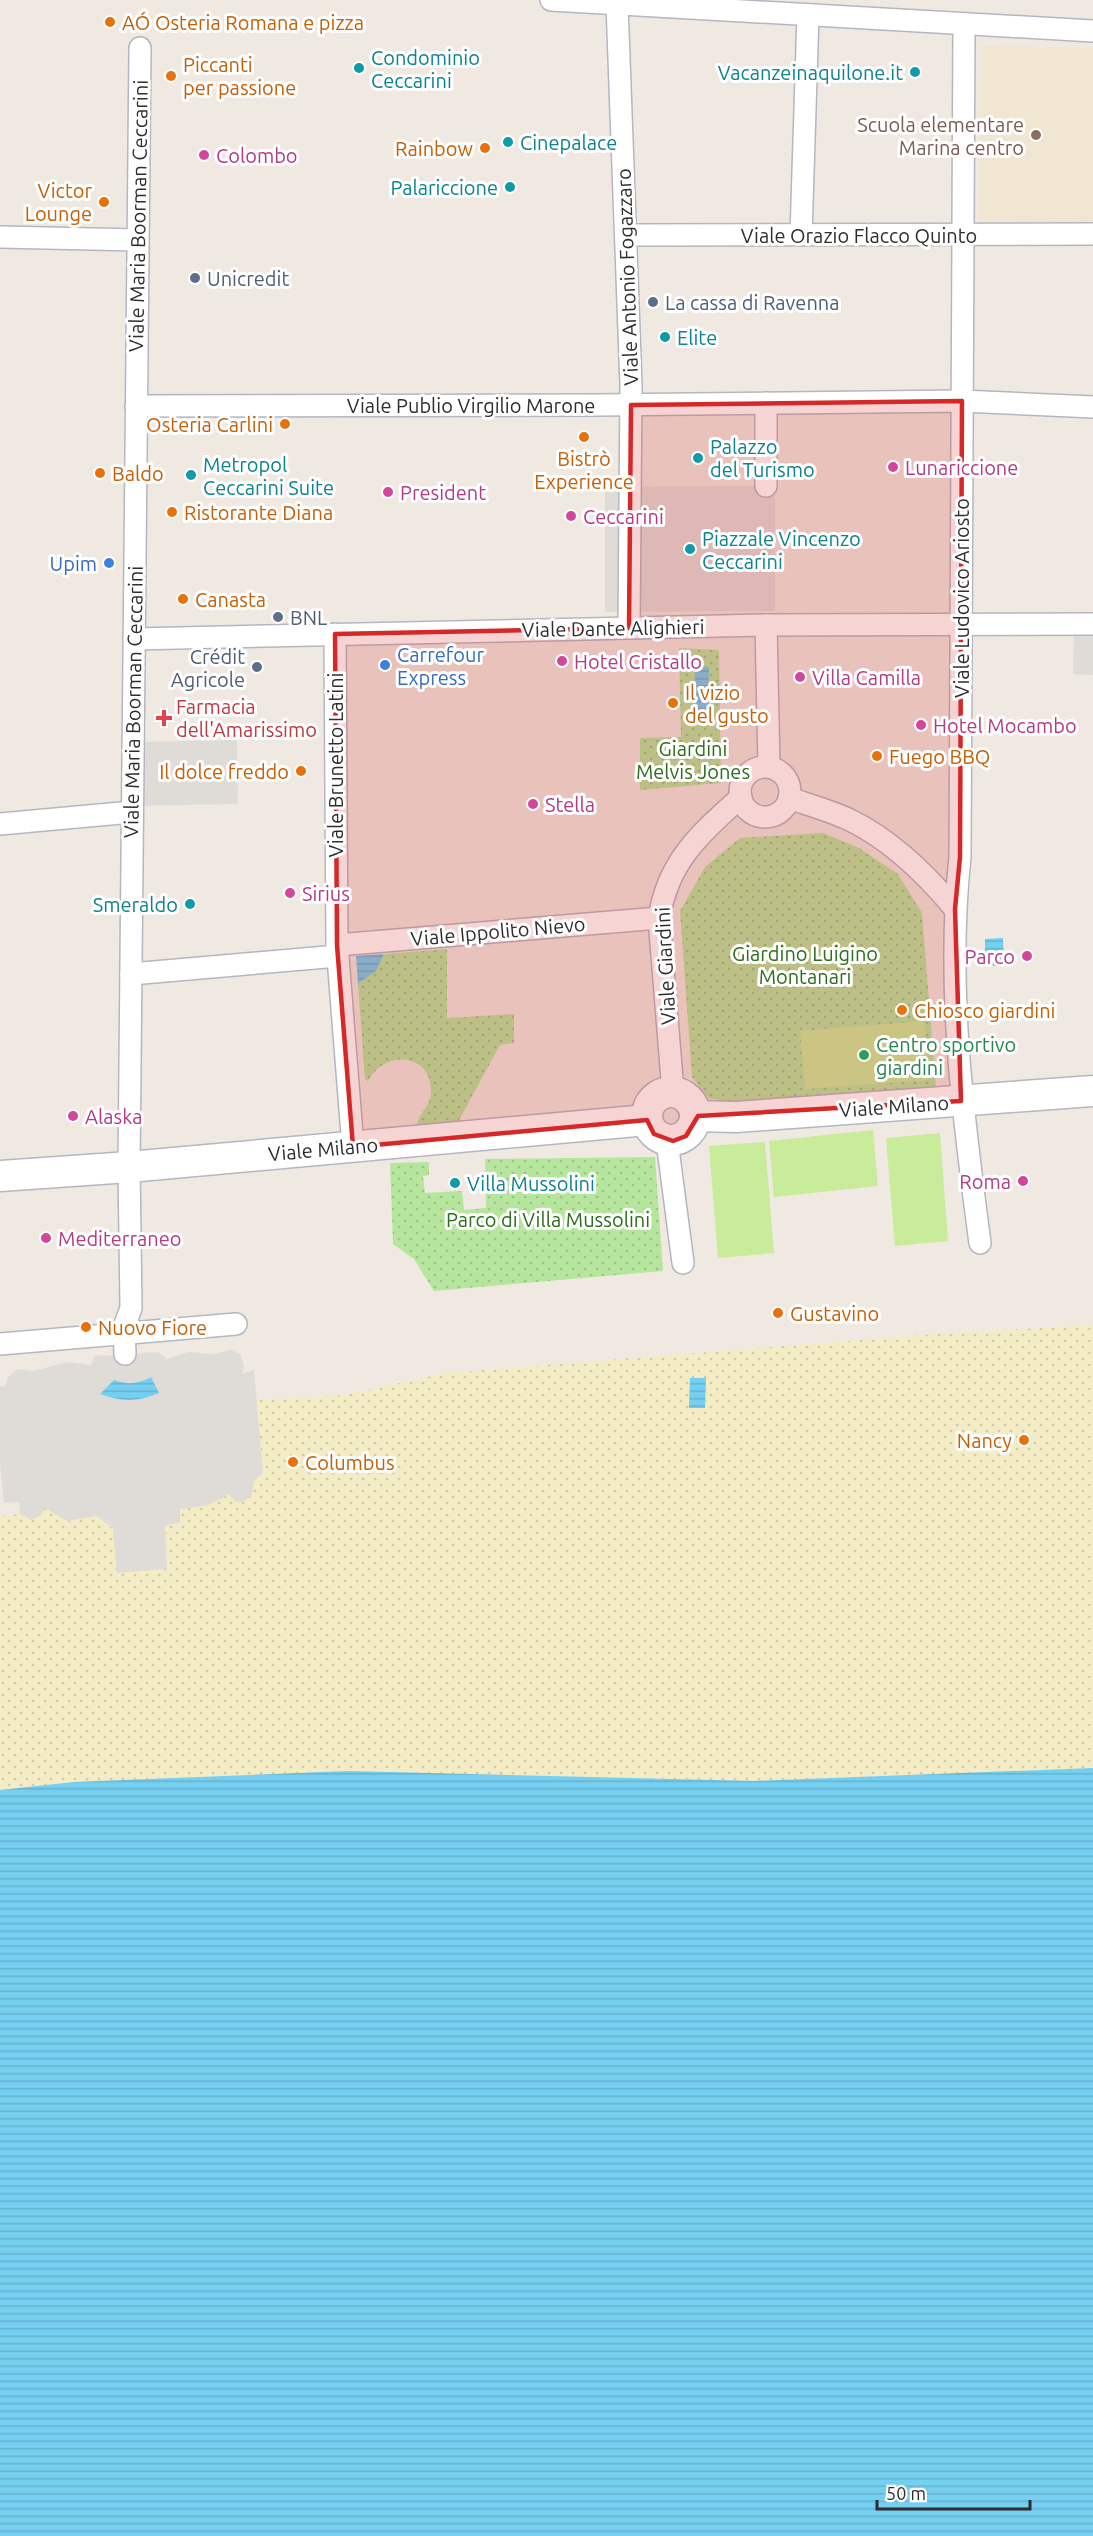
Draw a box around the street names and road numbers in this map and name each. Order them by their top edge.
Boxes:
street label: Viale Maria Boorman Ceccarini [124,80,152,352]
street label: Viale Antonio Fogazzaro [612,168,642,386]
street label: Viale Orazio Flacco Quinto [741,224,977,247]
street label: Viale Publio Virgilio Marone [347,394,595,417]
street label: Viale Ludovico Ariosto [950,498,973,698]
street label: Viale Maria Boorman Ceccarini [119,566,147,838]
street label: Viale Dante Alighieri [521,615,705,641]
street label: Viale Brunetto Latini [324,673,347,857]
street label: Viale Giardini [650,906,680,1026]
street label: Viale Ippolito Nievo [410,912,586,950]
street label: Viale Milano [838,1091,950,1121]
street label: Viale Milano [267,1133,379,1165]

